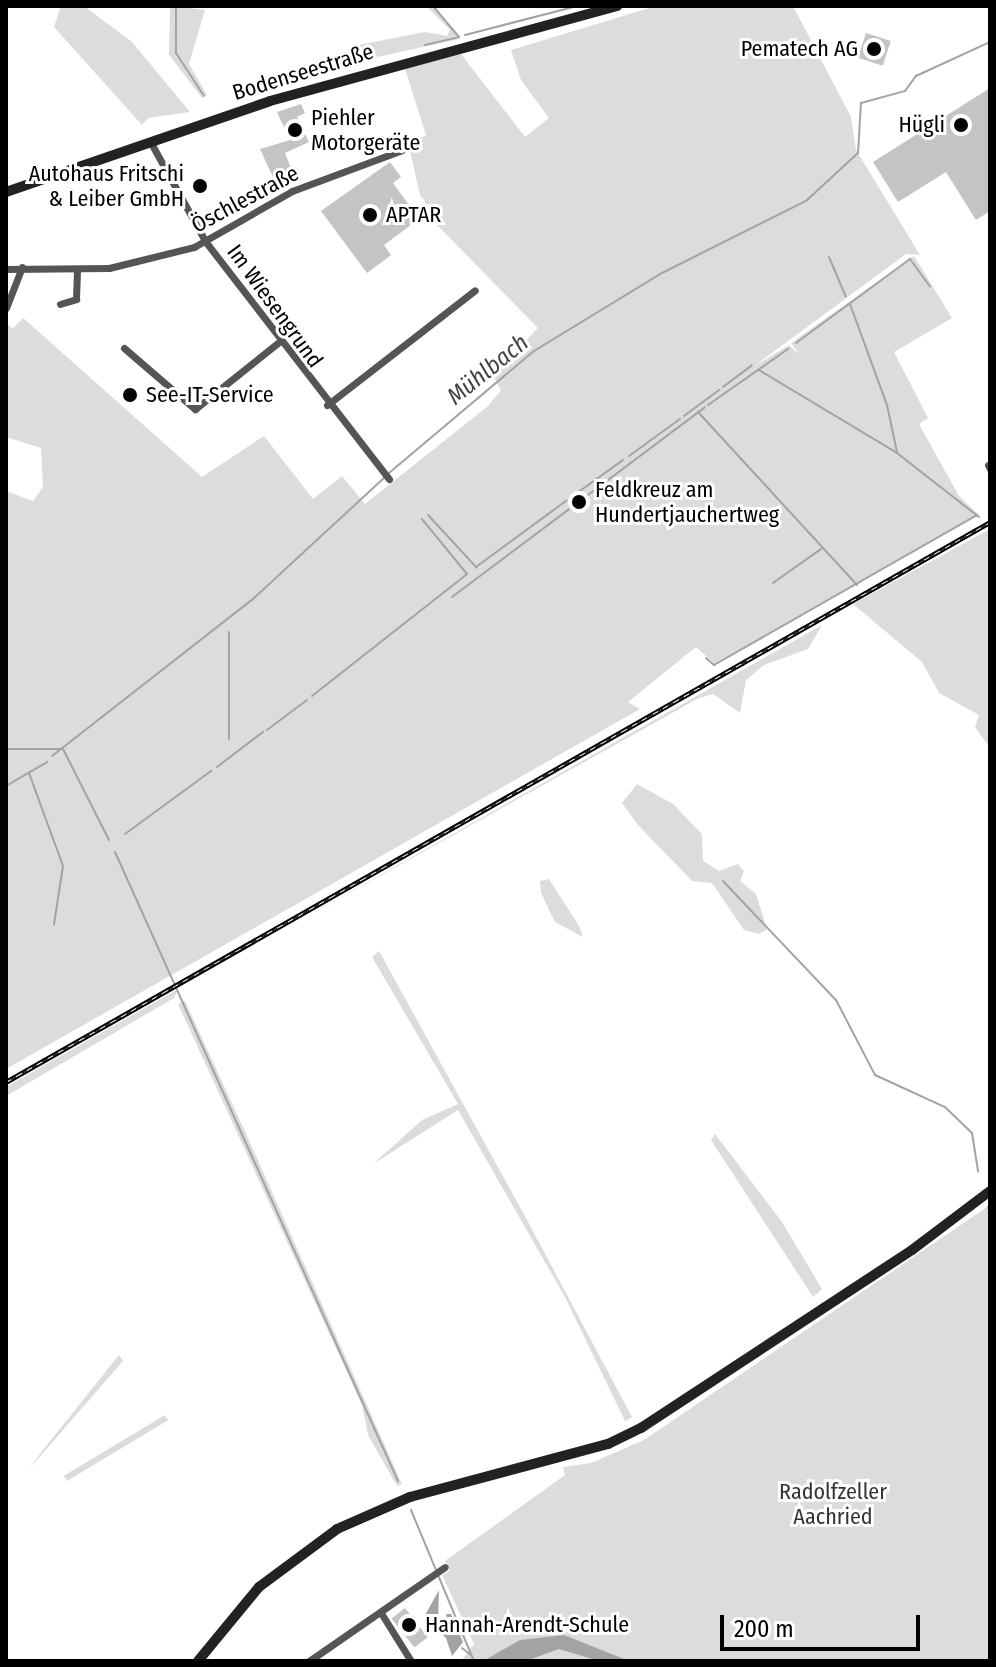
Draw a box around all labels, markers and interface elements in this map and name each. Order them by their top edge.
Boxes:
place label: Pematech AG [741,36,858,62]
street label: Bodenseestraße [229,38,377,106]
marker: Pematech AG [865,40,883,58]
place label: Piehler Motorgeräte [311,104,420,156]
place label: Hügli [898,112,945,138]
marker: Hügli [952,116,970,134]
marker: Piehler Motorgeräte [286,121,304,139]
place label: Autohaus Fritschi & Leiber GmbH [29,160,184,212]
street label: Öschlestraße [187,160,303,238]
marker: Autohaus Fritschi & Leiber GmbH [191,177,209,195]
place label: APTAR [386,202,441,228]
marker: APTAR [361,206,379,224]
street label: Im Wiesengrund [222,239,328,373]
water label: Mühlbach [442,329,534,411]
place label: See-IT-Service [146,382,274,408]
marker: See-IT-Service [121,386,139,404]
place label: Feldkreuz am Hundertjauchertweg [595,476,779,528]
marker: Feldkreuz am Hundertjauchertweg [570,493,588,511]
park label: Radolfzeller Aachried [779,1478,887,1530]
scale bar [724,1599,924,1649]
place label: Hannah-Arendt-Schule [425,1612,629,1638]
text: 200 m [734,1615,794,1643]
marker: Hannah-Arendt-Schule [400,1616,418,1634]

